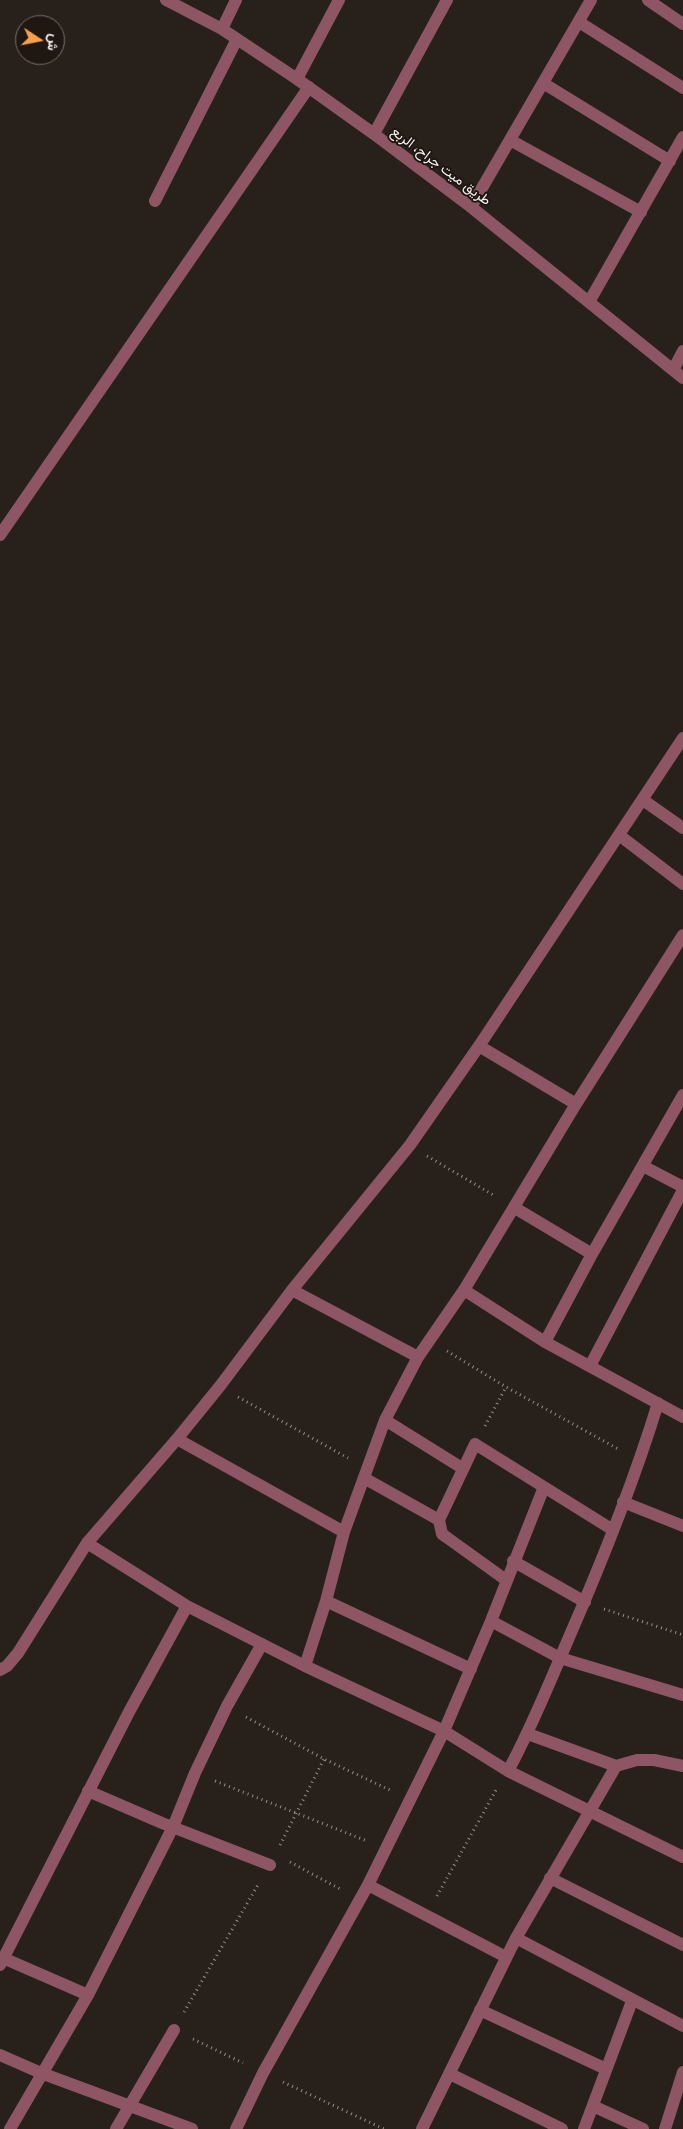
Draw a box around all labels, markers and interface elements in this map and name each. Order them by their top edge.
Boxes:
north arrow [15,15,65,65]
text: ش [44,33,63,52]
street label: طريق ميت جراح، الربع [388,123,494,209]

